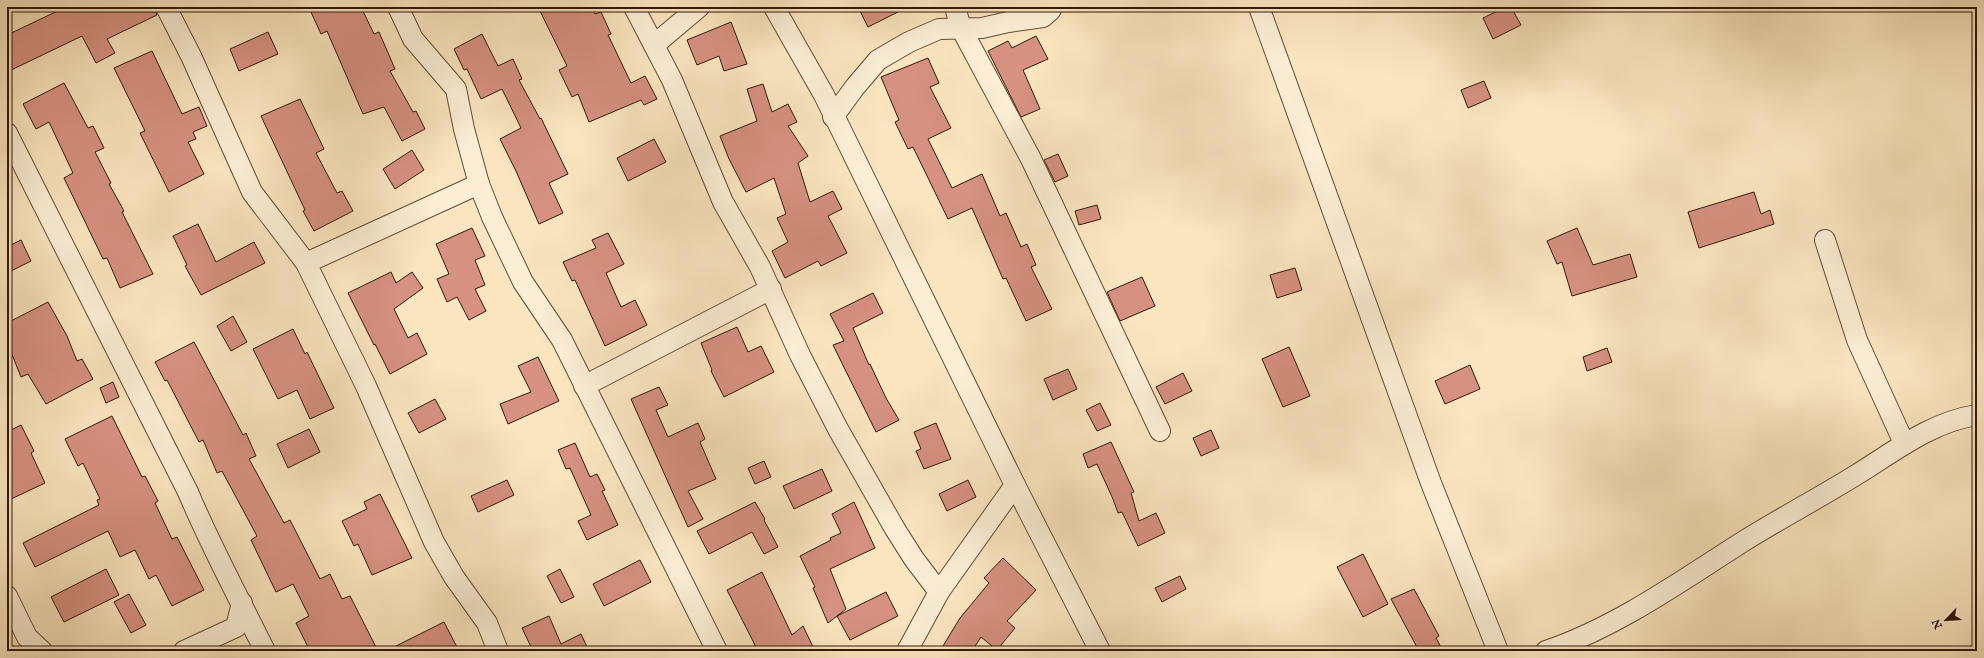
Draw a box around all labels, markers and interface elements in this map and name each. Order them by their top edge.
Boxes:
north arrow [1926,600,1966,640]
text: N [1929,616,1947,632]

